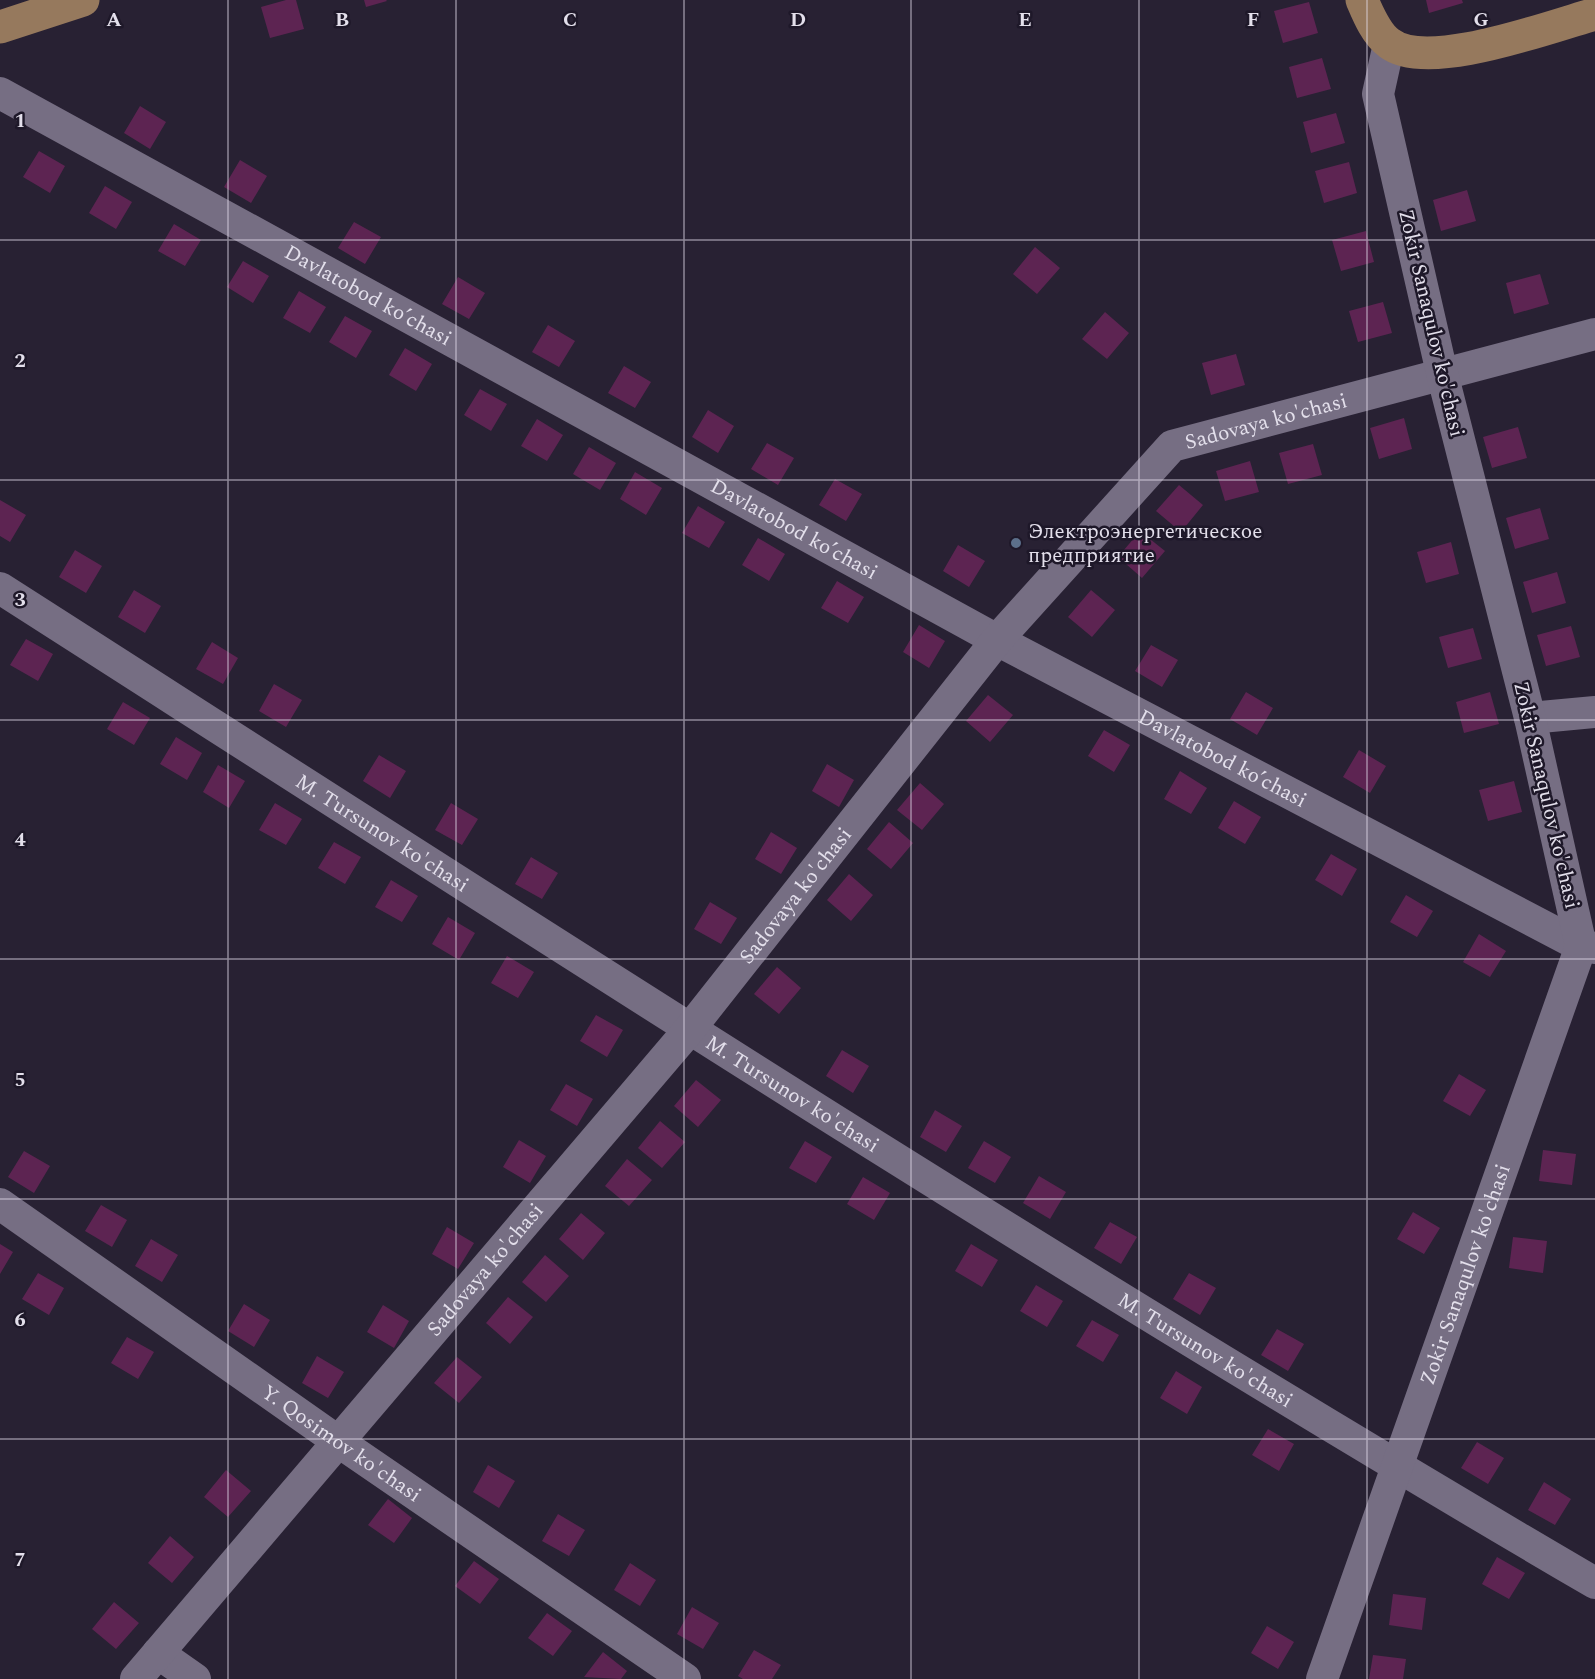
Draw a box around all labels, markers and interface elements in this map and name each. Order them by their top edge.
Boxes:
text: A [106,5,122,35]
text: B [335,5,349,35]
text: C [563,5,577,35]
text: D [790,5,806,35]
text: E [1018,5,1032,35]
text: F [1247,5,1259,35]
text: G [1473,5,1489,35]
text: 1 [14,106,26,136]
street label: Zokir Sanaqulov ko'chasi [1389,206,1473,440]
street label: Davlatobod ko’chasi [278,237,457,355]
text: 2 [14,346,26,376]
street label: Sadovaya ko'chasi [1181,385,1351,459]
street label: Davlatobod ko’chasi [704,471,883,589]
place label: Электроэнергетическое предприятие [1028,516,1262,572]
marker: Электроэнергетическое предприятие [1009,536,1023,550]
text: 3 [14,585,26,615]
street label: Zokir Sanaqulov ko'chasi [1504,678,1588,912]
street label: Davlatobod ko’chasi [1132,702,1312,817]
street label: M. Tursunov ko'chasi [289,766,475,901]
street label: Sadovaya ko'chasi [732,821,860,972]
text: 4 [14,825,26,855]
street label: M. Tursunov ko'chasi [699,1027,885,1161]
text: 5 [14,1065,26,1095]
street label: Zokir Sanaqulov ko'chasi [1412,1160,1520,1390]
street label: Sadovaya ko'chasi [419,1196,552,1344]
street label: M. Tursunov ko'chasi [1111,1285,1299,1417]
text: 6 [14,1305,26,1335]
street label: Y. Qosimov ko'chasi [254,1377,428,1511]
text: 7 [14,1545,26,1575]

